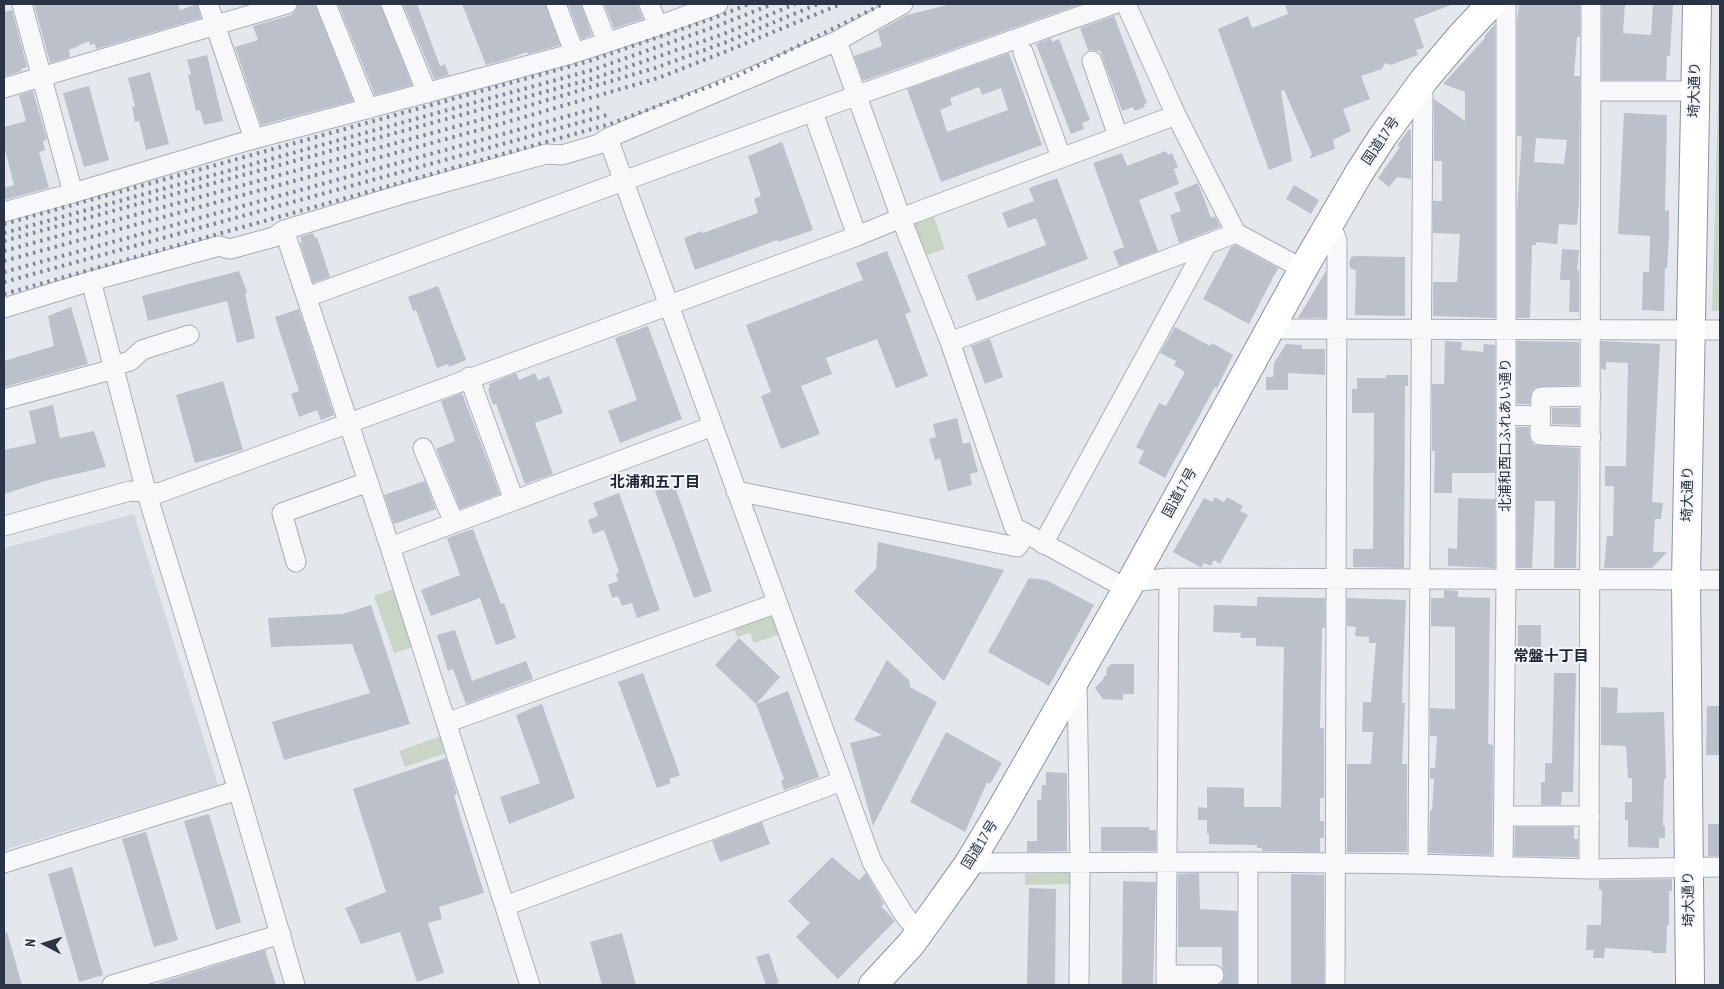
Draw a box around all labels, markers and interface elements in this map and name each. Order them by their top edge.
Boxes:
street label: 埼大通り [1686,62,1704,118]
street label: 国道17号 [1359,114,1403,168]
street label: 北浦和西口ふれあい通り [1498,358,1514,512]
street label: 国道17号 [1159,465,1201,521]
street label: 埼大通り [1679,466,1697,522]
district label: 北浦和五丁目 [610,474,700,492]
district label: 常盤十丁目 [1514,648,1588,666]
street label: 国道17号 [958,817,1002,873]
street label: 埼大通り [1680,871,1698,927]
north arrow [20,919,70,969]
text: N [21,938,39,947]

